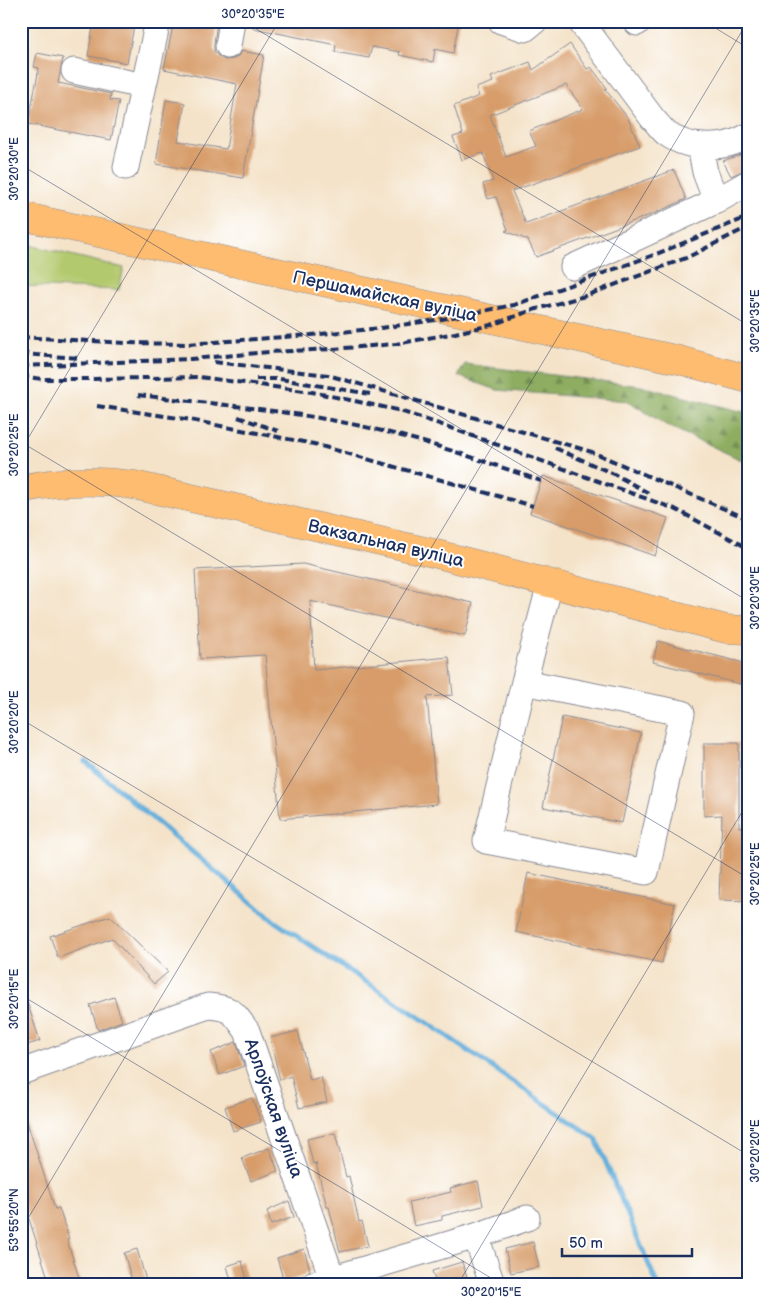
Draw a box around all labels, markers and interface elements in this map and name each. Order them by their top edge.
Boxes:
text: 30°20'35"E [221,7,285,22]
text: 30°20'30"E [7,137,22,201]
street label: Першамайская вуліца [291,267,479,326]
text: 30°20'35"E [748,289,763,353]
text: 30°20'25"E [7,413,22,477]
street label: Вакзальная вуліца [306,515,466,572]
text: 30°20'30"E [748,566,763,630]
text: 30°20'20"E [7,690,22,754]
text: 30°20'25"E [748,842,763,906]
text: 30°20'15"E [7,969,22,1029]
street label: Арлоўская вуліца [240,1035,307,1181]
text: 30°20'20"E [748,1119,763,1183]
text: 53°55'20"N [7,1188,22,1252]
scale bar [562,1225,692,1257]
text: 50 m [569,1234,603,1253]
text: 30°20'15"E [461,1285,521,1300]

